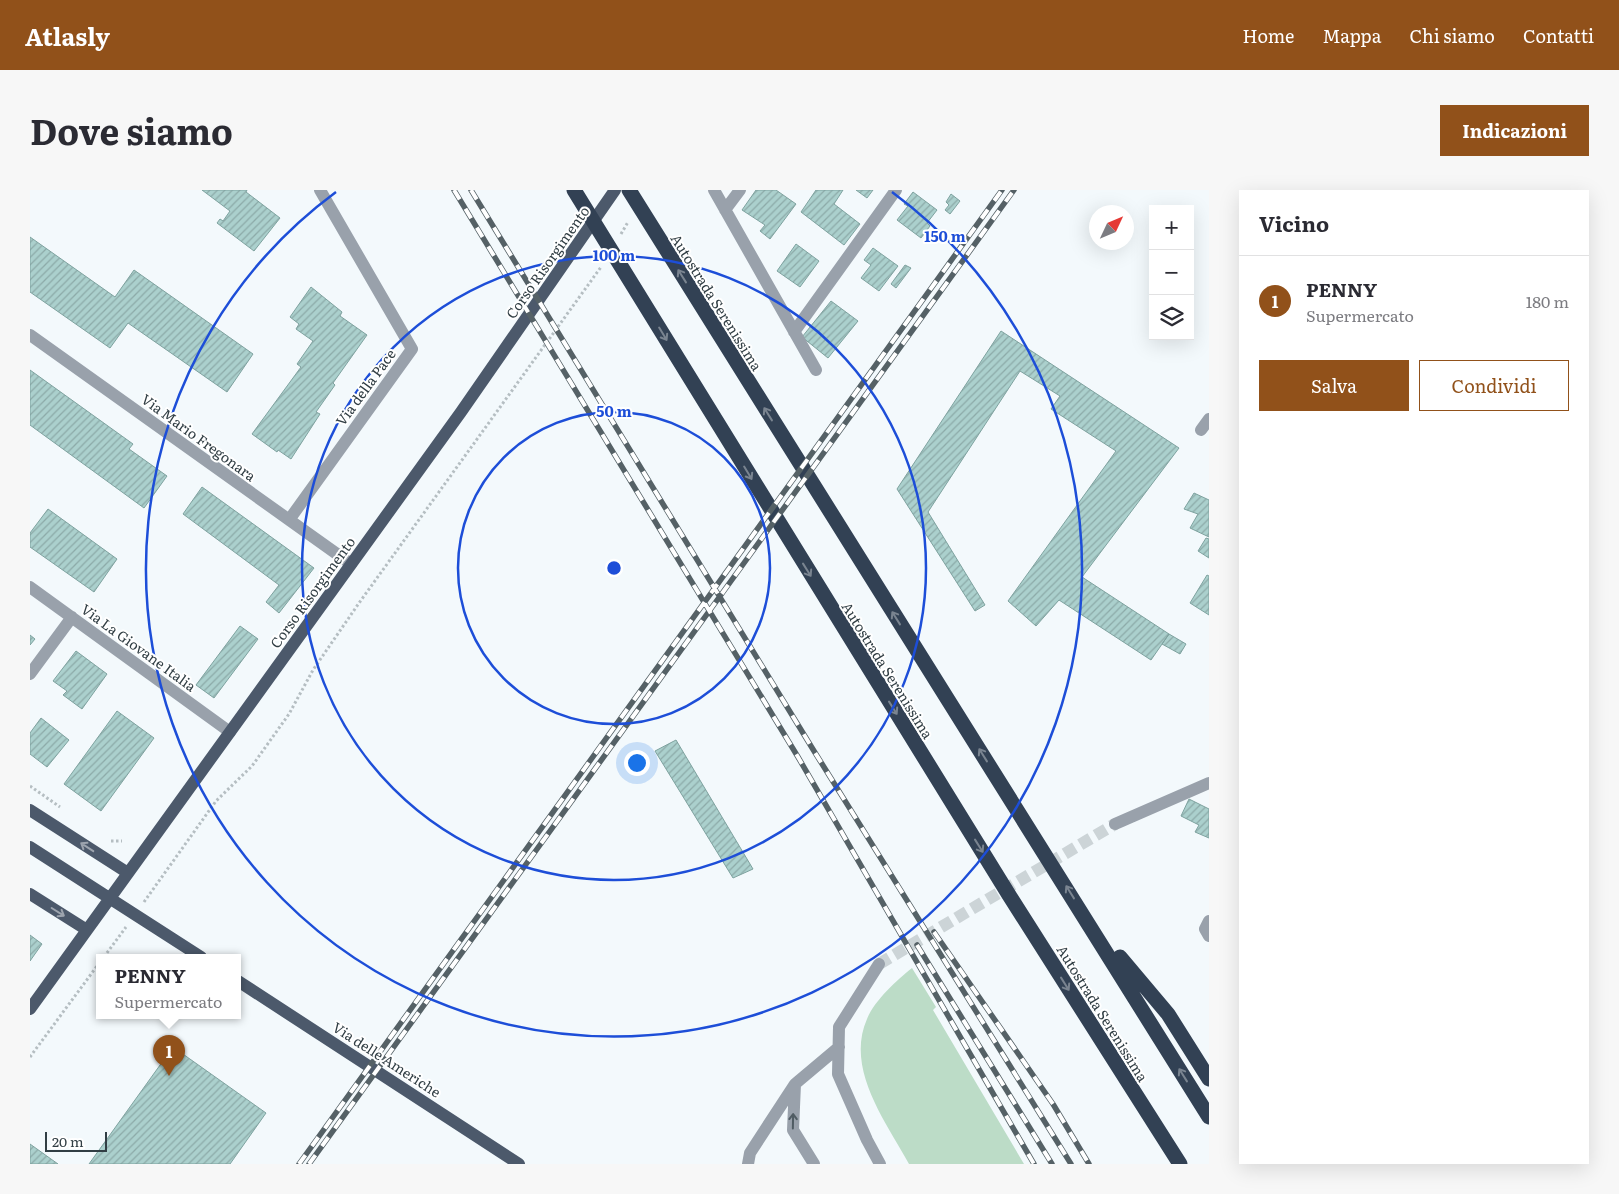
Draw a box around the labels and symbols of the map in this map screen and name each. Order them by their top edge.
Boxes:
street label: Corso Risorgimento [501,202,593,322]
north arrow [1089,205,1134,250]
text: 150 m [924,224,966,247]
street label: Autostrada Serenissima [667,230,768,375]
text: 100 m [593,243,635,266]
one-way arrow [677,270,687,284]
one-way arrow [659,327,669,341]
street label: Via della Pace [330,345,400,429]
street label: Via Mario Fregonara [138,389,261,486]
text: 50 m [596,399,632,422]
one-way arrow [763,407,773,421]
one-way arrow [742,466,753,480]
street label: Corso Risorgimento [265,532,359,652]
centre of rings [605,559,623,577]
one-way arrow [802,563,812,577]
street label: Via La Giovane Italia [77,598,201,696]
street label: Autostrada Serenissima [838,598,939,743]
one-way arrow [891,611,901,625]
one-way arrow [888,701,898,715]
one-way arrow [978,749,988,763]
your location [624,750,650,776]
one-way arrow [974,839,984,853]
one-way arrow [80,841,94,851]
one-way arrow [1065,886,1075,900]
one-way arrow [51,908,65,918]
street label: Autostrada Serenissima [1053,941,1154,1086]
one-way arrow [1061,976,1071,990]
street label: Via delle Americhe [329,1017,445,1101]
pin: 1 [153,1035,185,1076]
one-way arrow [1178,1069,1188,1083]
one-way arrow [789,1114,798,1130]
scale bar [45,1129,108,1152]

